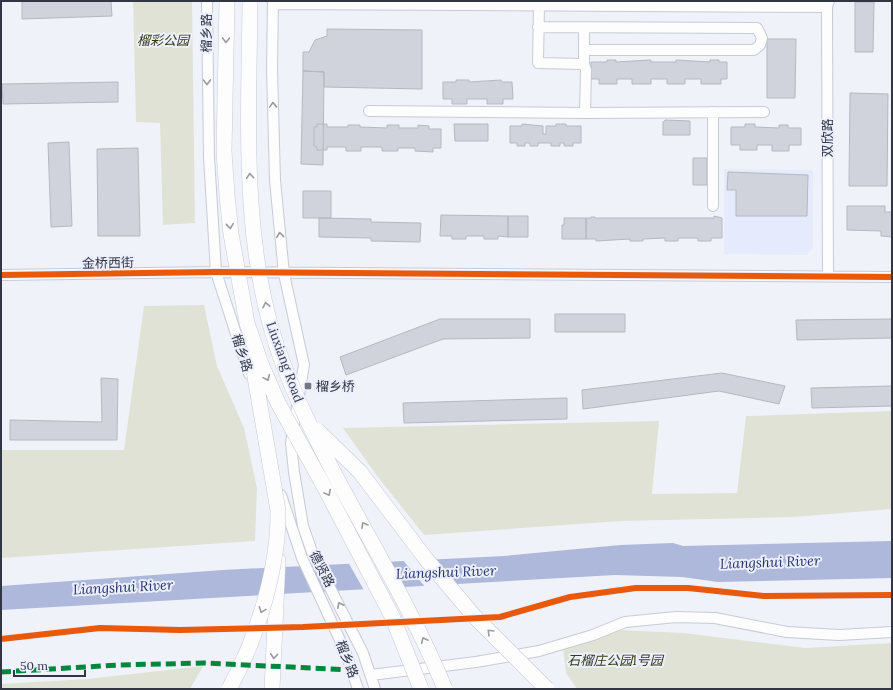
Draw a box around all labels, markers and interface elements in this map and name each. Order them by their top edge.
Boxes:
street label: 榴乡路 [198,13,215,53]
park label: 榴彩公园 [137,32,191,49]
one-way arrow [222,37,230,43]
one-way arrow [203,79,211,85]
one-way arrow [269,102,277,108]
street label: 双欣路 [819,118,836,158]
one-way arrow [246,173,255,179]
one-way arrow [225,223,234,229]
one-way arrow [276,232,285,238]
street label: 金桥西街 [82,254,134,272]
one-way arrow [263,302,271,308]
street label: Liuxiang Road [263,319,308,405]
street label: 榴乡路 [228,332,256,374]
one-way arrow [263,375,271,382]
place label: 榴乡桥 [316,378,355,395]
marker: 榴乡桥 [303,381,313,391]
one-way arrow [323,489,331,497]
one-way arrow [361,522,369,529]
street label: 德贤路 [306,548,338,590]
water label: Liangshui River [720,551,821,573]
water label: Liangshui River [396,561,497,583]
water label: Liangshui River [72,575,174,599]
one-way arrow [337,602,345,609]
one-way arrow [259,606,267,613]
one-way arrow [487,629,494,637]
one-way arrow [421,637,429,645]
street label: 榴乡路 [332,638,362,680]
scale bar [14,652,85,678]
park label: 石榴庄公园1号园 [567,652,665,669]
one-way arrow [270,653,279,659]
text: 50 m [20,658,48,673]

